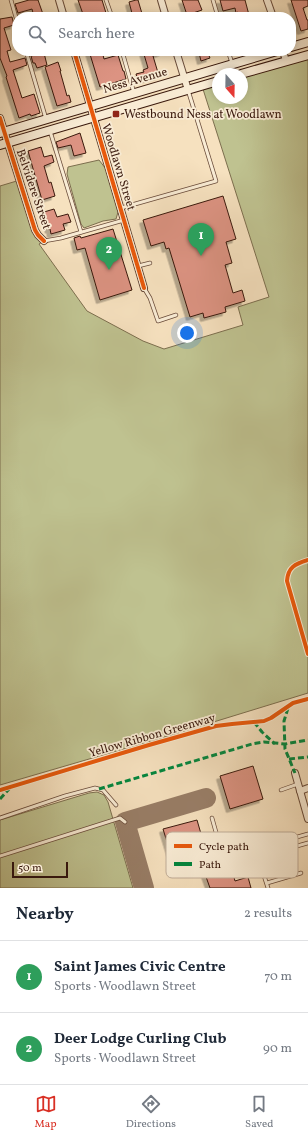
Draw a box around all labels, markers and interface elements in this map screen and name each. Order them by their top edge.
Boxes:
search box [12,12,296,56]
icon: search [26,23,48,45]
text: Search here [58,24,135,45]
street label: Ness Avenue [101,64,170,98]
north arrow [212,68,248,104]
place label: Westbound Ness at Woodlawn [124,107,282,123]
marker: Westbound Ness at Woodlawn [111,109,121,119]
street label: Woodlawn Street [97,122,139,213]
street label: Belvidere Street [12,147,54,232]
pin: 1 [188,223,214,256]
pin: 2 [96,237,122,270]
your location [177,323,197,343]
street label: Yellow Ribbon Greenway [87,710,218,762]
legend [166,832,298,878]
text: Cycle path [199,840,249,855]
text: Path [199,858,222,873]
scale bar [12,860,68,879]
text: 50 m [18,861,42,876]
text: Nearby [16,903,74,926]
text: 2 results [244,905,292,923]
text: Saint James Civic Centre [54,957,226,978]
text: 1 [26,968,32,986]
text: 70 m [264,968,292,986]
text: Sports · Woodlawn Street [54,978,196,996]
text: Deer Lodge Curling Club [54,1029,226,1050]
text: 2 [26,1040,32,1058]
text: 90 m [263,1040,292,1058]
text: Sports · Woodlawn Street [54,1050,196,1068]
tab: Map [35,1093,57,1132]
tab: Directions [126,1093,176,1132]
tab: Saved [245,1093,273,1132]

